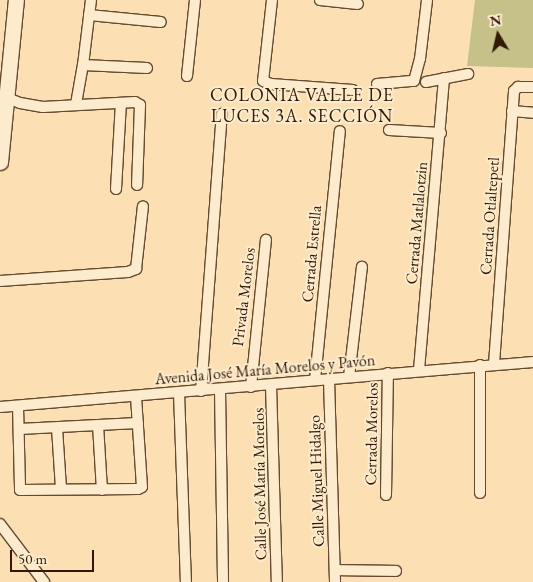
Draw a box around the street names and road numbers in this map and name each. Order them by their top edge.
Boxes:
street label: Cerrada Otlaltepetl [476,156,504,276]
street label: Cerrada Matlalotzin [402,161,432,285]
street label: Cerrada Estrella [298,205,326,303]
street label: Privada Morelos [228,246,260,348]
street label: Avenida José María Morelos y Pavón [154,351,376,389]
street label: Cerrada Morelos [362,382,382,486]
street label: Calle José María Morelos [249,408,271,560]
street label: Calle Miguel Hidalgo [305,415,329,547]

